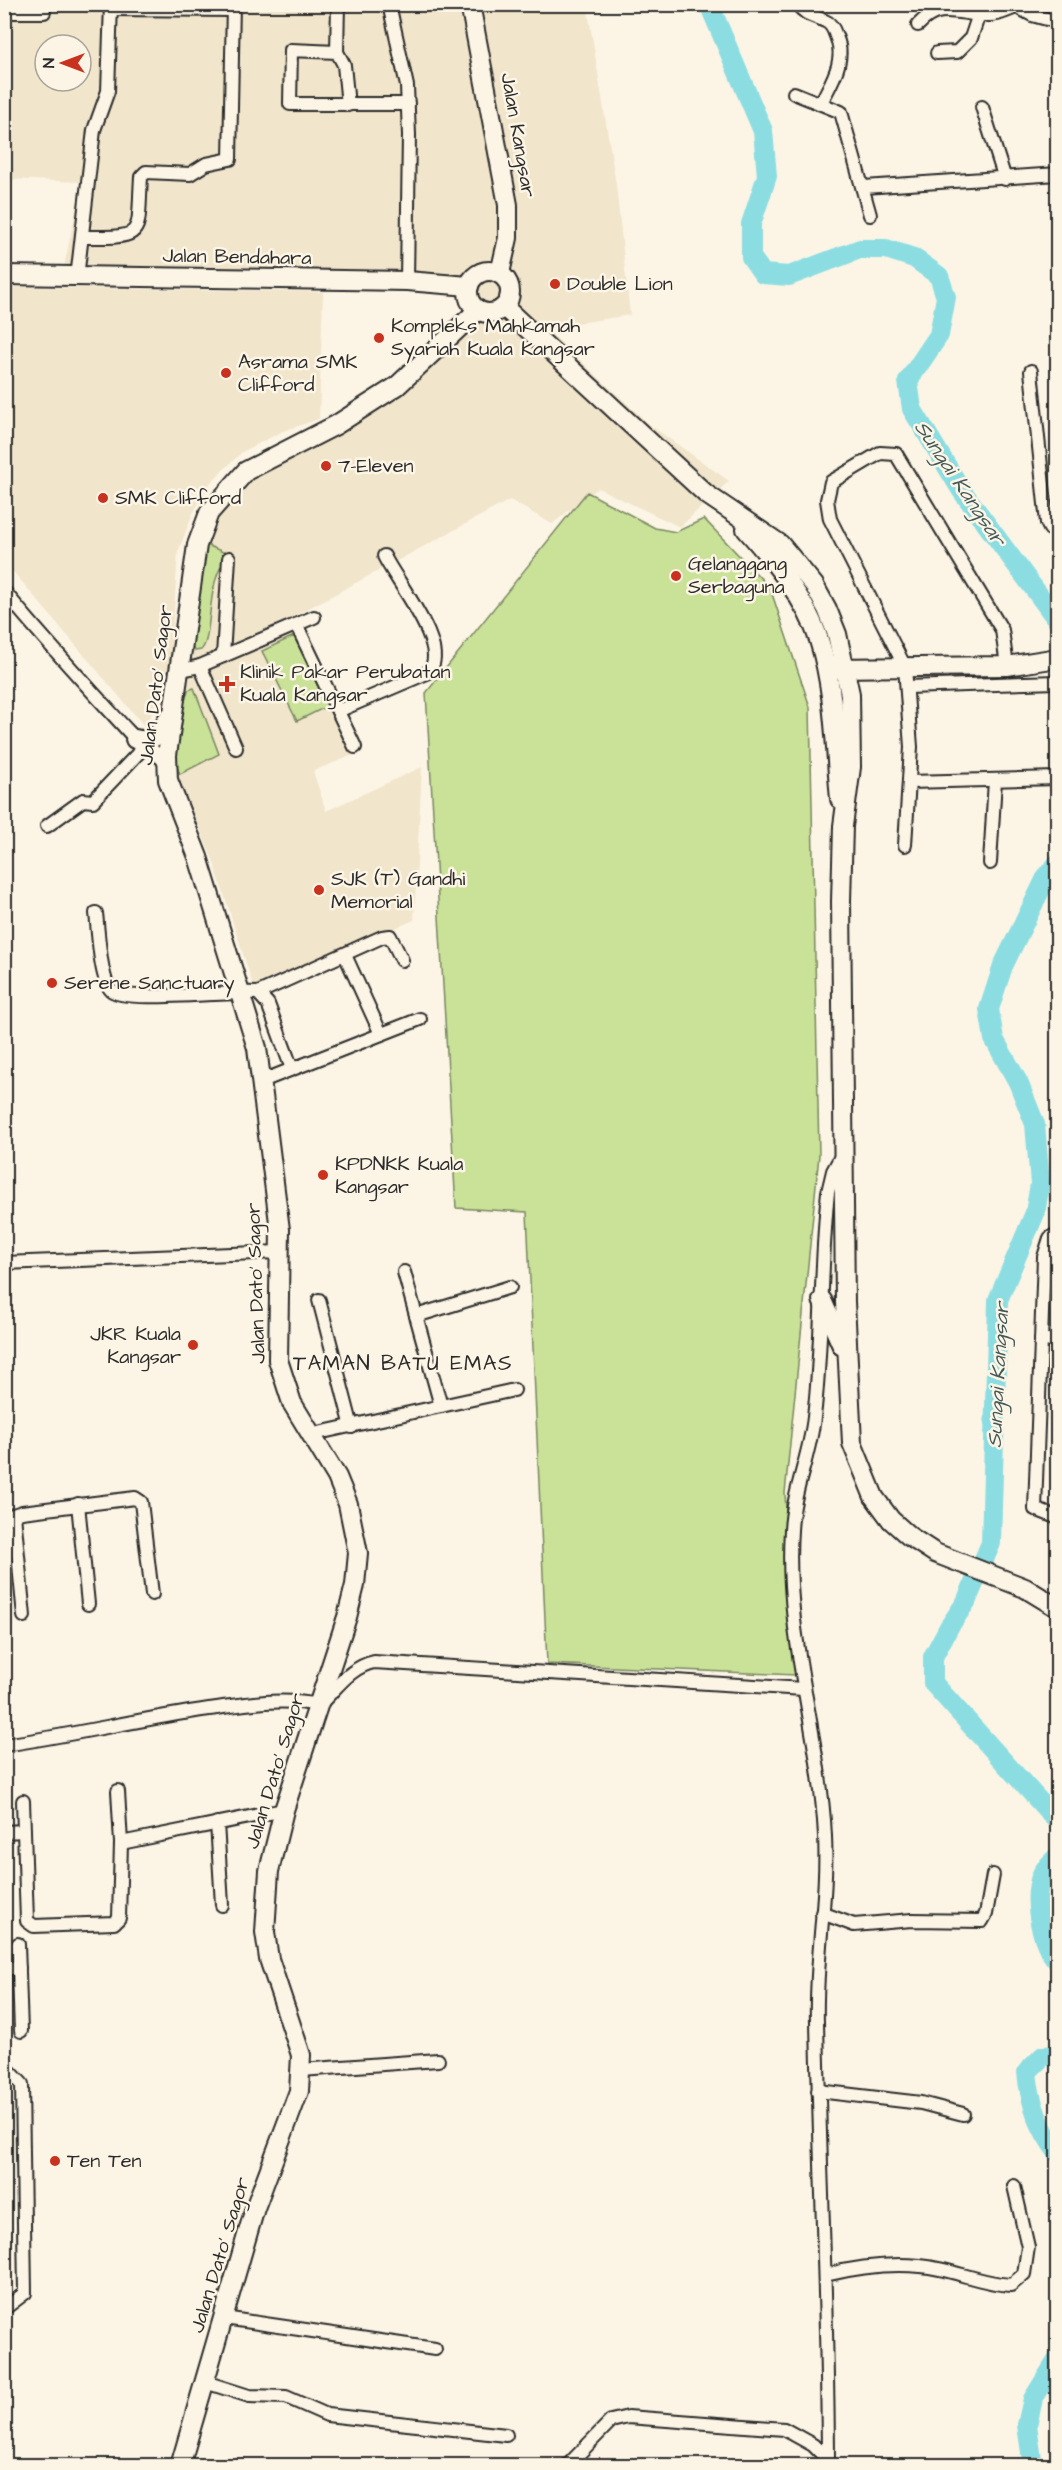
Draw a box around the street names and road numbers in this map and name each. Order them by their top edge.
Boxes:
street label: Jalan Kangsar [492,71,543,200]
street label: Jalan Bendahara [162,242,312,272]
street label: Jalan Dato' Sagor [132,603,181,767]
street label: Jalan Dato' Sagor [239,1202,274,1364]
street label: Jalan Dato' Sagor [238,1690,313,1853]
street label: Jalan Dato' Sagor [183,2174,258,2337]

